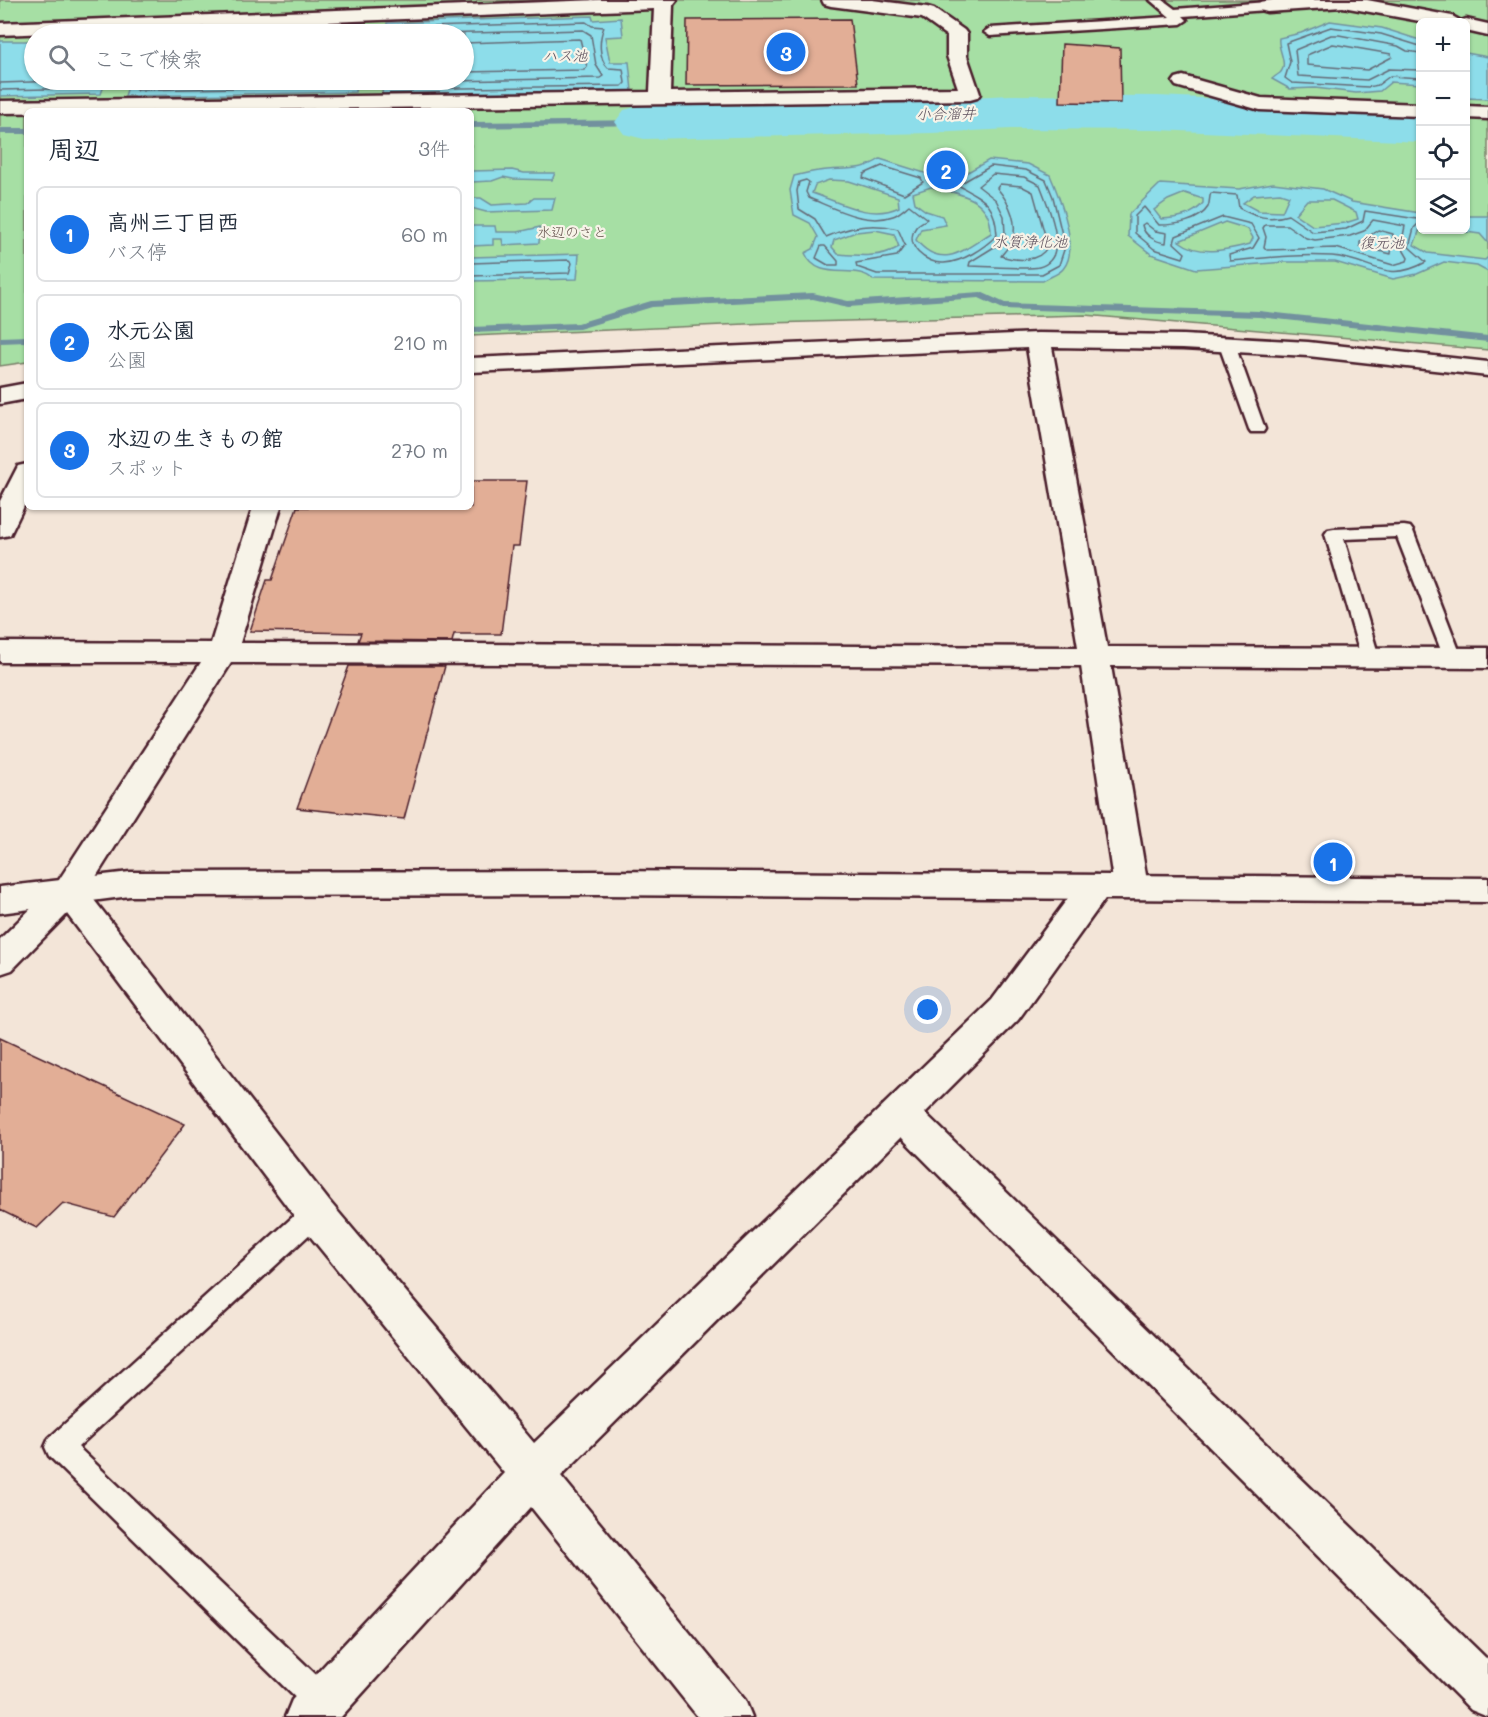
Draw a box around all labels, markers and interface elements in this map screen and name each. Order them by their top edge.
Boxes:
map controls [1416,18,1470,234]
button: + [1416,18,1470,72]
search box [24,24,474,90]
pin: 3 [766,29,806,74]
icon: search [45,41,78,74]
text: ここで検索 [93,44,203,73]
water label: ハス池 [542,45,588,65]
button: − [1416,72,1470,126]
water label: 小合溜井 [916,102,977,124]
button: locate [1416,126,1470,180]
text: 周辺 [48,132,100,166]
text: 3件 [418,135,450,161]
pin: 2 [926,148,966,192]
button: layers [1416,180,1470,234]
text: 高州三丁目西 [107,207,239,236]
text: 1 [65,221,74,247]
text: 60 m [401,221,448,247]
park label: 水辺のさと [537,222,607,241]
water label: 水質浄化池 [992,231,1068,251]
water label: 復元池 [1359,232,1405,252]
text: バス停 [107,238,167,264]
text: 水元公園 [107,315,195,344]
text: 2 [64,329,75,355]
text: 210 m [393,329,448,355]
text: 公園 [107,346,147,372]
text: 水辺の生きもの館 [107,423,283,452]
text: 3 [64,437,76,463]
text: 270 m [391,437,448,463]
text: スポット [107,454,187,480]
pin: 1 [1314,840,1352,884]
your location [913,995,942,1024]

